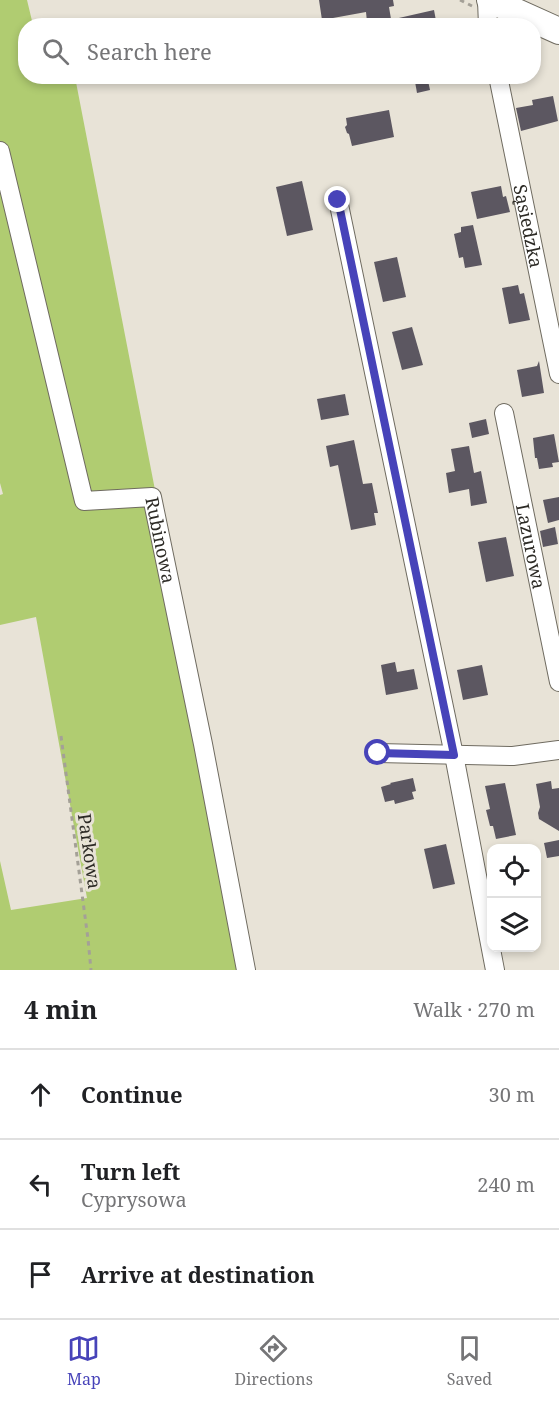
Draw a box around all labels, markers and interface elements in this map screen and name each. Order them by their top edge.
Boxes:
search box [18,18,541,84]
icon: search [39,35,72,68]
text: Search here [87,36,212,66]
street label: Sąsiedzka [508,182,549,270]
route end [324,186,350,212]
street label: Rubinowa [140,495,182,585]
street label: Lazurowa [511,501,552,591]
route start [364,739,390,765]
street label: Parkowa [73,812,107,890]
map controls [487,844,541,952]
button: locate [487,844,541,898]
button: layers [487,898,541,952]
text: 4 min [24,991,98,1027]
text: Walk · 270 m [413,996,535,1023]
icon: ahead [24,1078,57,1111]
text: Continue [81,1079,183,1109]
text: 30 m [489,1081,535,1108]
text: Turn left [81,1156,180,1186]
icon: left [24,1168,57,1201]
text: 240 m [477,1171,535,1198]
text: Cyprysowa [81,1186,187,1213]
icon: arrive [24,1258,57,1291]
text: Arrive at destination [81,1259,315,1289]
tab: Map [67,1332,101,1390]
tab: Directions [235,1332,313,1390]
tab: Saved [447,1332,492,1390]

